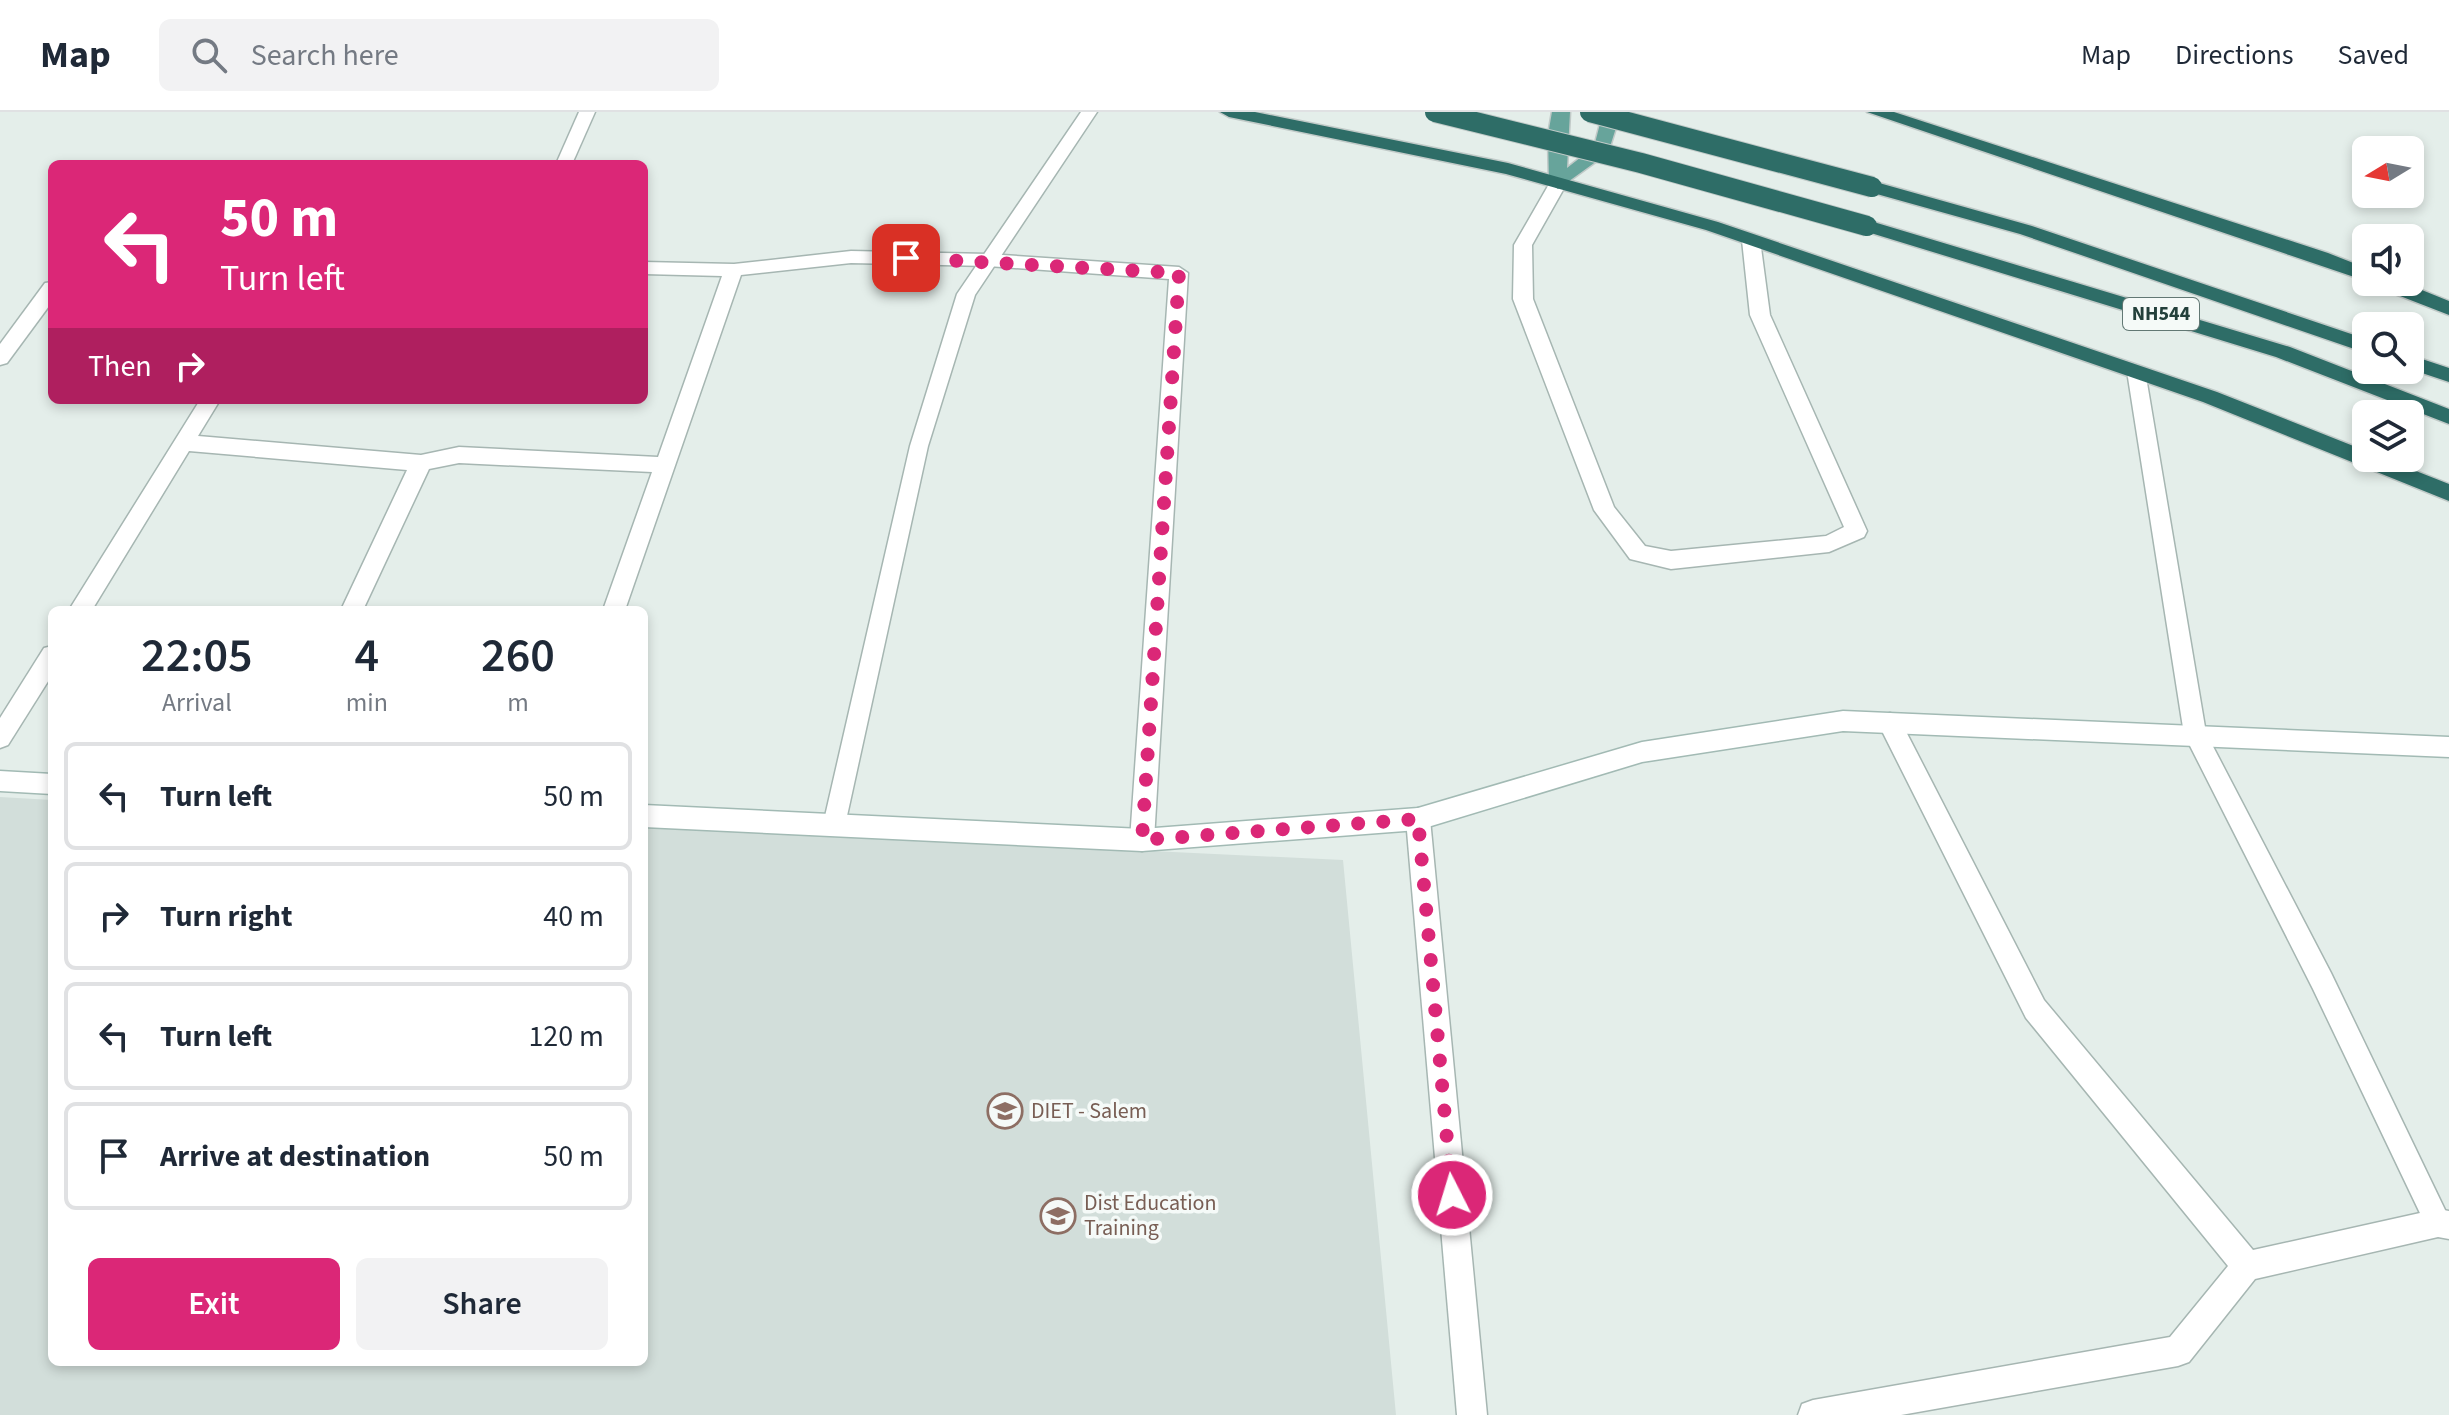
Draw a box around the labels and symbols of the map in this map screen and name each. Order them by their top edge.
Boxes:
north arrow [2352,136,2424,208]
pin [872,224,940,292]
road number: NH544 [2123,298,2199,330]
school or university icon: DIET - Salem [986,1092,1024,1130]
place label: DIET - Salem [1031,1095,1147,1127]
position arrow [1410,1153,1494,1237]
place label: Dist Education Training [1084,1187,1217,1244]
school or university icon: Dist Education Training [1039,1197,1077,1235]

